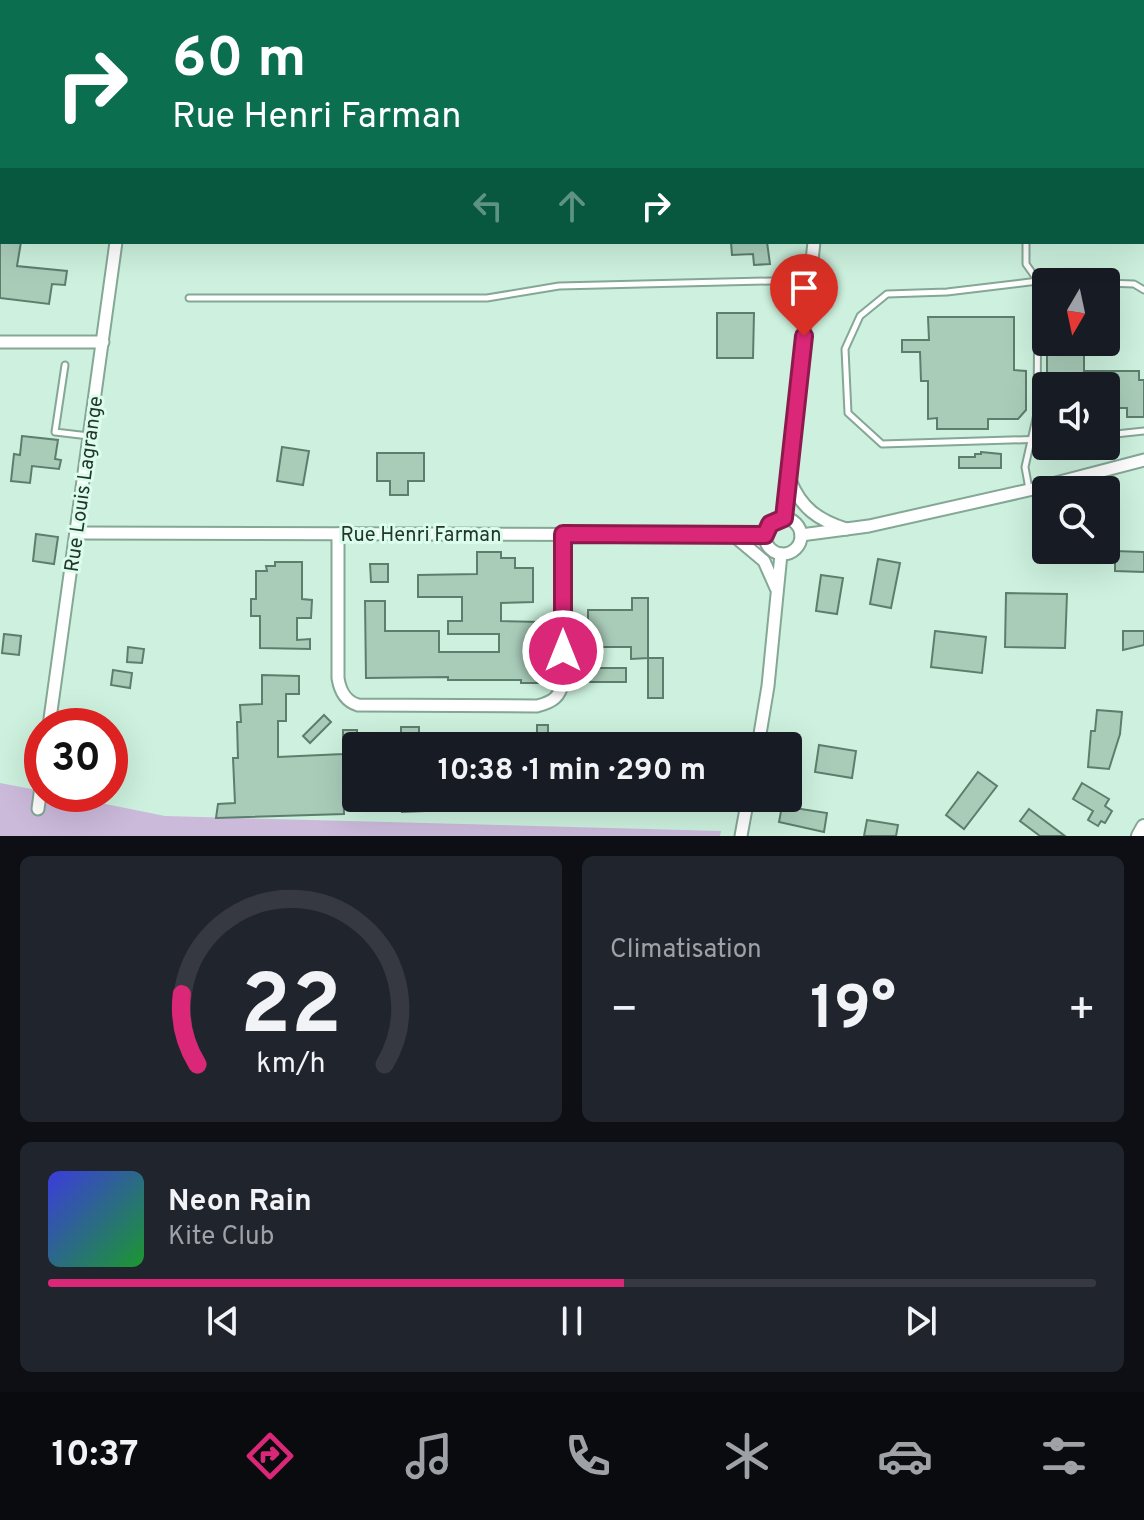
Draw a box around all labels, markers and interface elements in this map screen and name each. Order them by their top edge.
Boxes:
text: 60 m [172,26,306,96]
icon: right [40,32,144,136]
text: Rue Henri Farman [172,95,461,141]
icon: left [466,184,510,228]
icon: ahead [550,184,594,228]
icon: right [634,184,678,228]
pin [770,254,838,336]
icon: arrive [782,266,826,310]
north arrow [1032,268,1120,356]
map controls [1032,268,1120,564]
button: sound [1032,372,1120,460]
street label: Rue Louis Lagrange [60,395,110,574]
button: search [1032,476,1120,564]
street label: Rue Henri Farman [341,523,501,549]
position arrow [521,609,605,693]
speed limit sign: 30 [24,708,128,812]
text: 10:38 · 1 min · 290 m [438,753,706,790]
text: Climatisation [610,934,762,967]
text: 22 [240,958,342,1063]
text: 19° [810,974,896,1050]
text: − [610,984,638,1040]
text: + [1068,984,1096,1040]
text: km/h [256,1047,326,1083]
text: Neon Rain [168,1184,312,1221]
text: Kite Club [168,1221,274,1254]
icon: previous [201,1299,245,1343]
icon: pause [550,1299,594,1343]
icon: next [899,1299,943,1343]
icon: directions [242,1428,298,1484]
icon: music [401,1428,457,1484]
icon: phone [560,1428,616,1484]
icon: climate [719,1428,775,1484]
icon: car [877,1428,933,1484]
icon: filters [1036,1428,1092,1484]
text: 10:37 [51,1433,139,1479]

